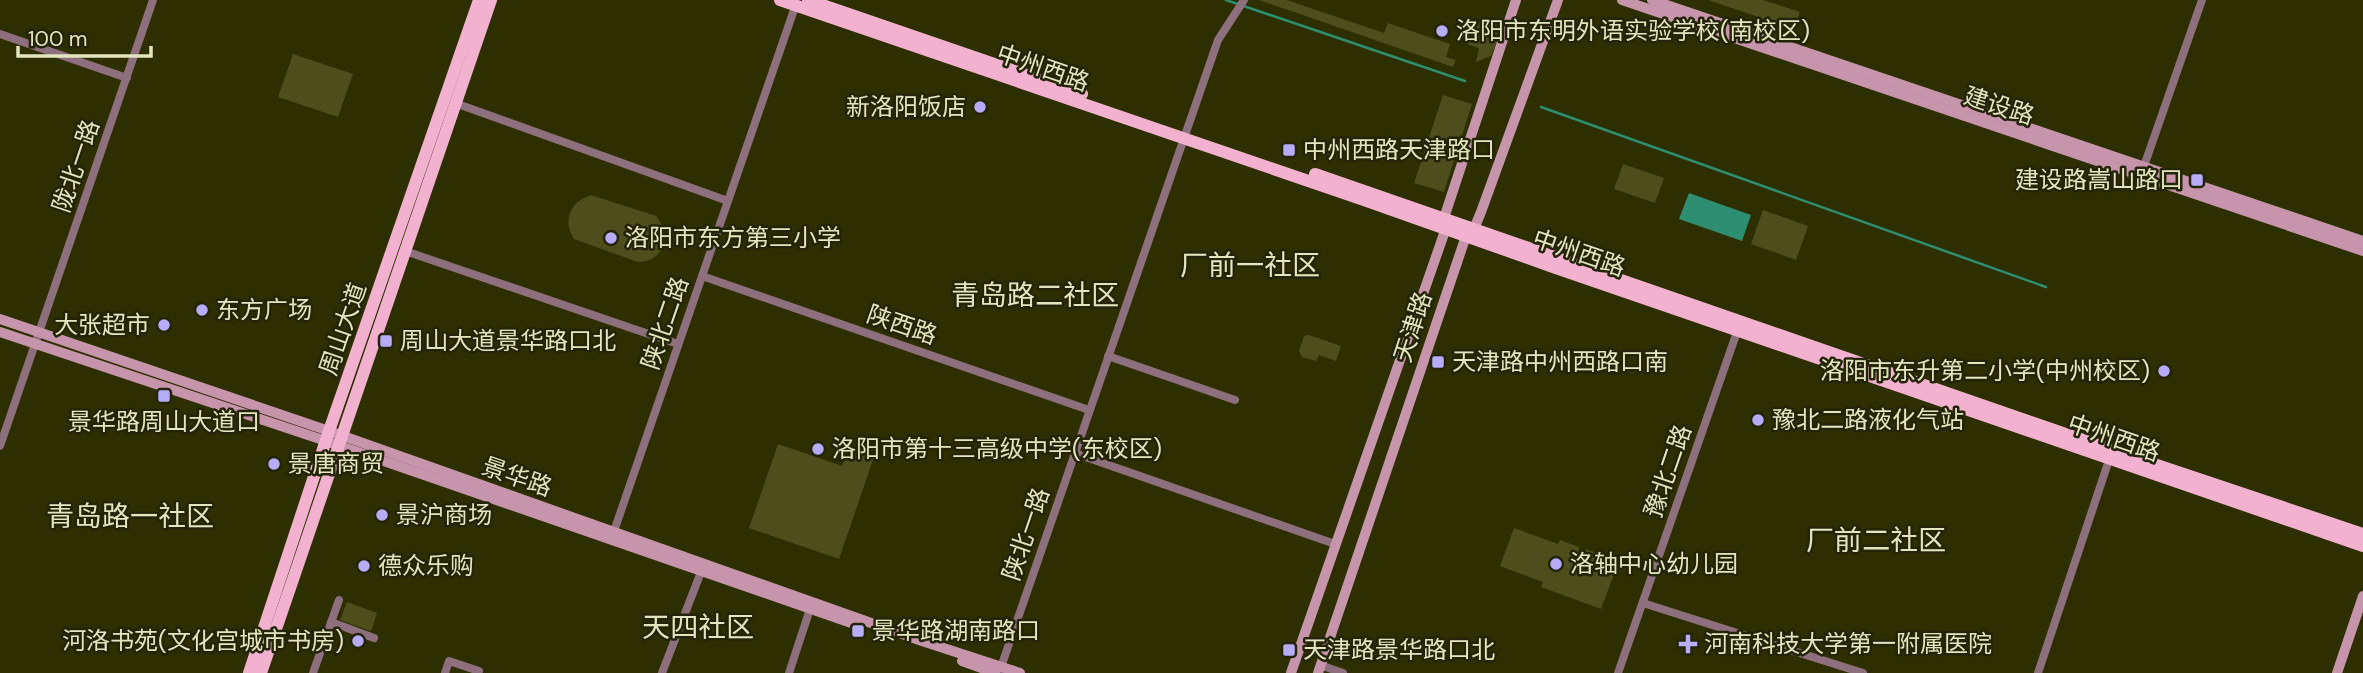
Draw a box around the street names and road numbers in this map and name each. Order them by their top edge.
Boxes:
street label: 中州西路 [993,37,1094,98]
street label: 建设路 [1960,80,2038,131]
street label: 陇北一路 [45,115,106,216]
street label: 中州西路 [1529,222,1630,283]
street label: 陕北二路 [634,272,695,373]
street label: 周山大道 [312,278,373,379]
street label: 天津路 [1387,288,1438,366]
street label: 陕西路 [863,298,941,351]
street label: 中州西路 [2064,407,2165,468]
street label: 豫北二路 [1637,420,1698,521]
street label: 景华路 [478,450,556,503]
street label: 陕北一路 [995,483,1056,584]

